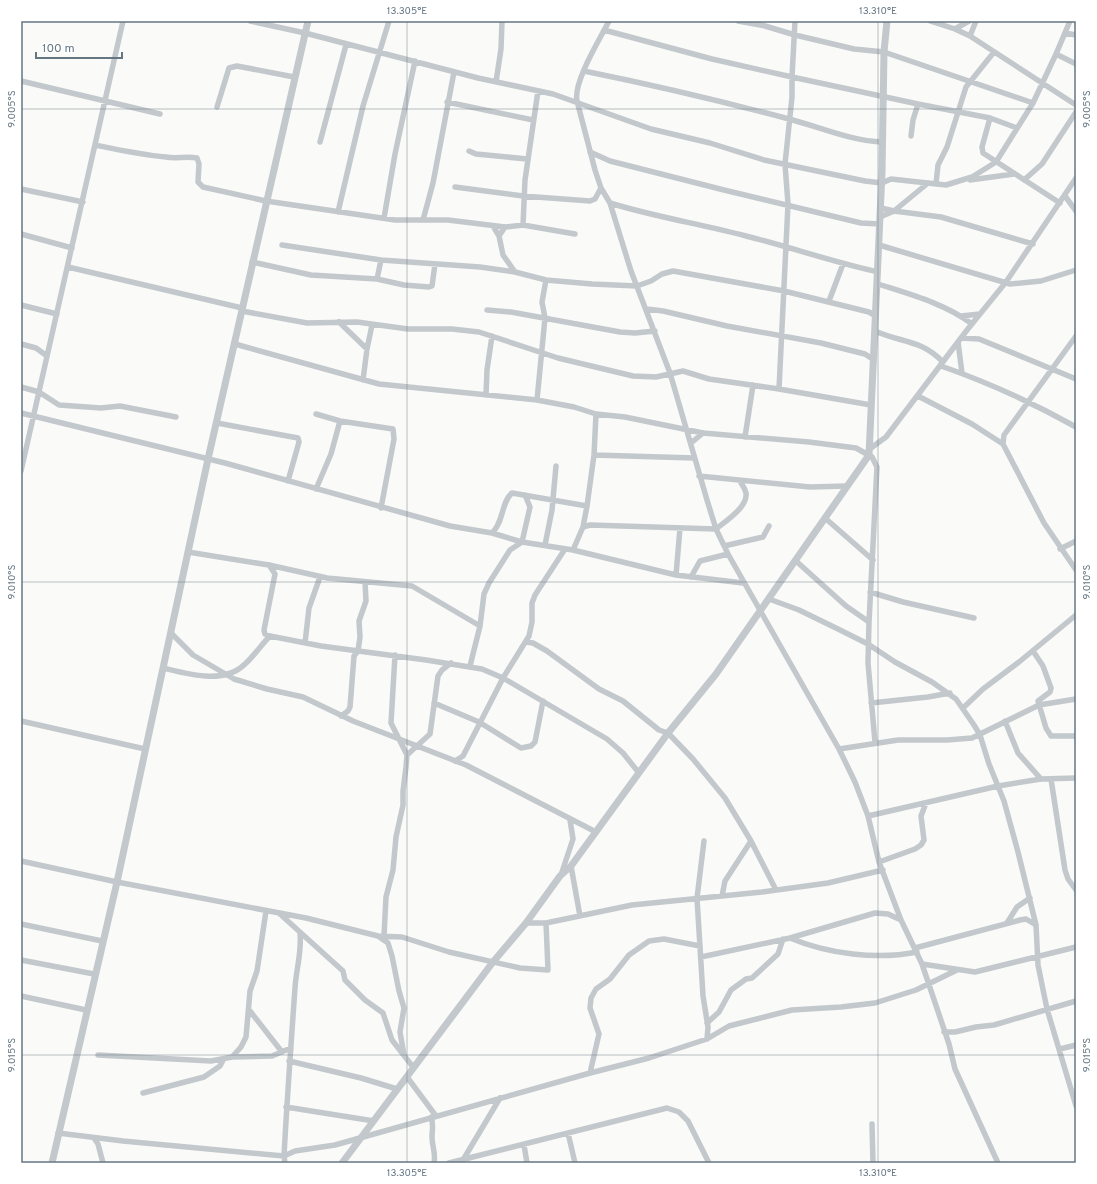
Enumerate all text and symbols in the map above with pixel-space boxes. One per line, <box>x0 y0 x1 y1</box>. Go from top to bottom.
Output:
text: 13.305°E <box>387 5 427 18</box>
text: 13.310°E <box>859 5 897 18</box>
scale bar <box>36 34 122 60</box>
text: 100 m <box>42 41 75 57</box>
text: 9.005°S <box>6 90 19 128</box>
text: 9.005°S <box>1081 90 1094 128</box>
text: 9.010°S <box>6 565 19 599</box>
text: 9.010°S <box>1081 565 1094 599</box>
text: 9.015°S <box>6 1038 19 1072</box>
text: 9.015°S <box>1081 1038 1094 1072</box>
text: 13.305°E <box>387 1167 427 1180</box>
text: 13.310°E <box>859 1167 897 1180</box>

